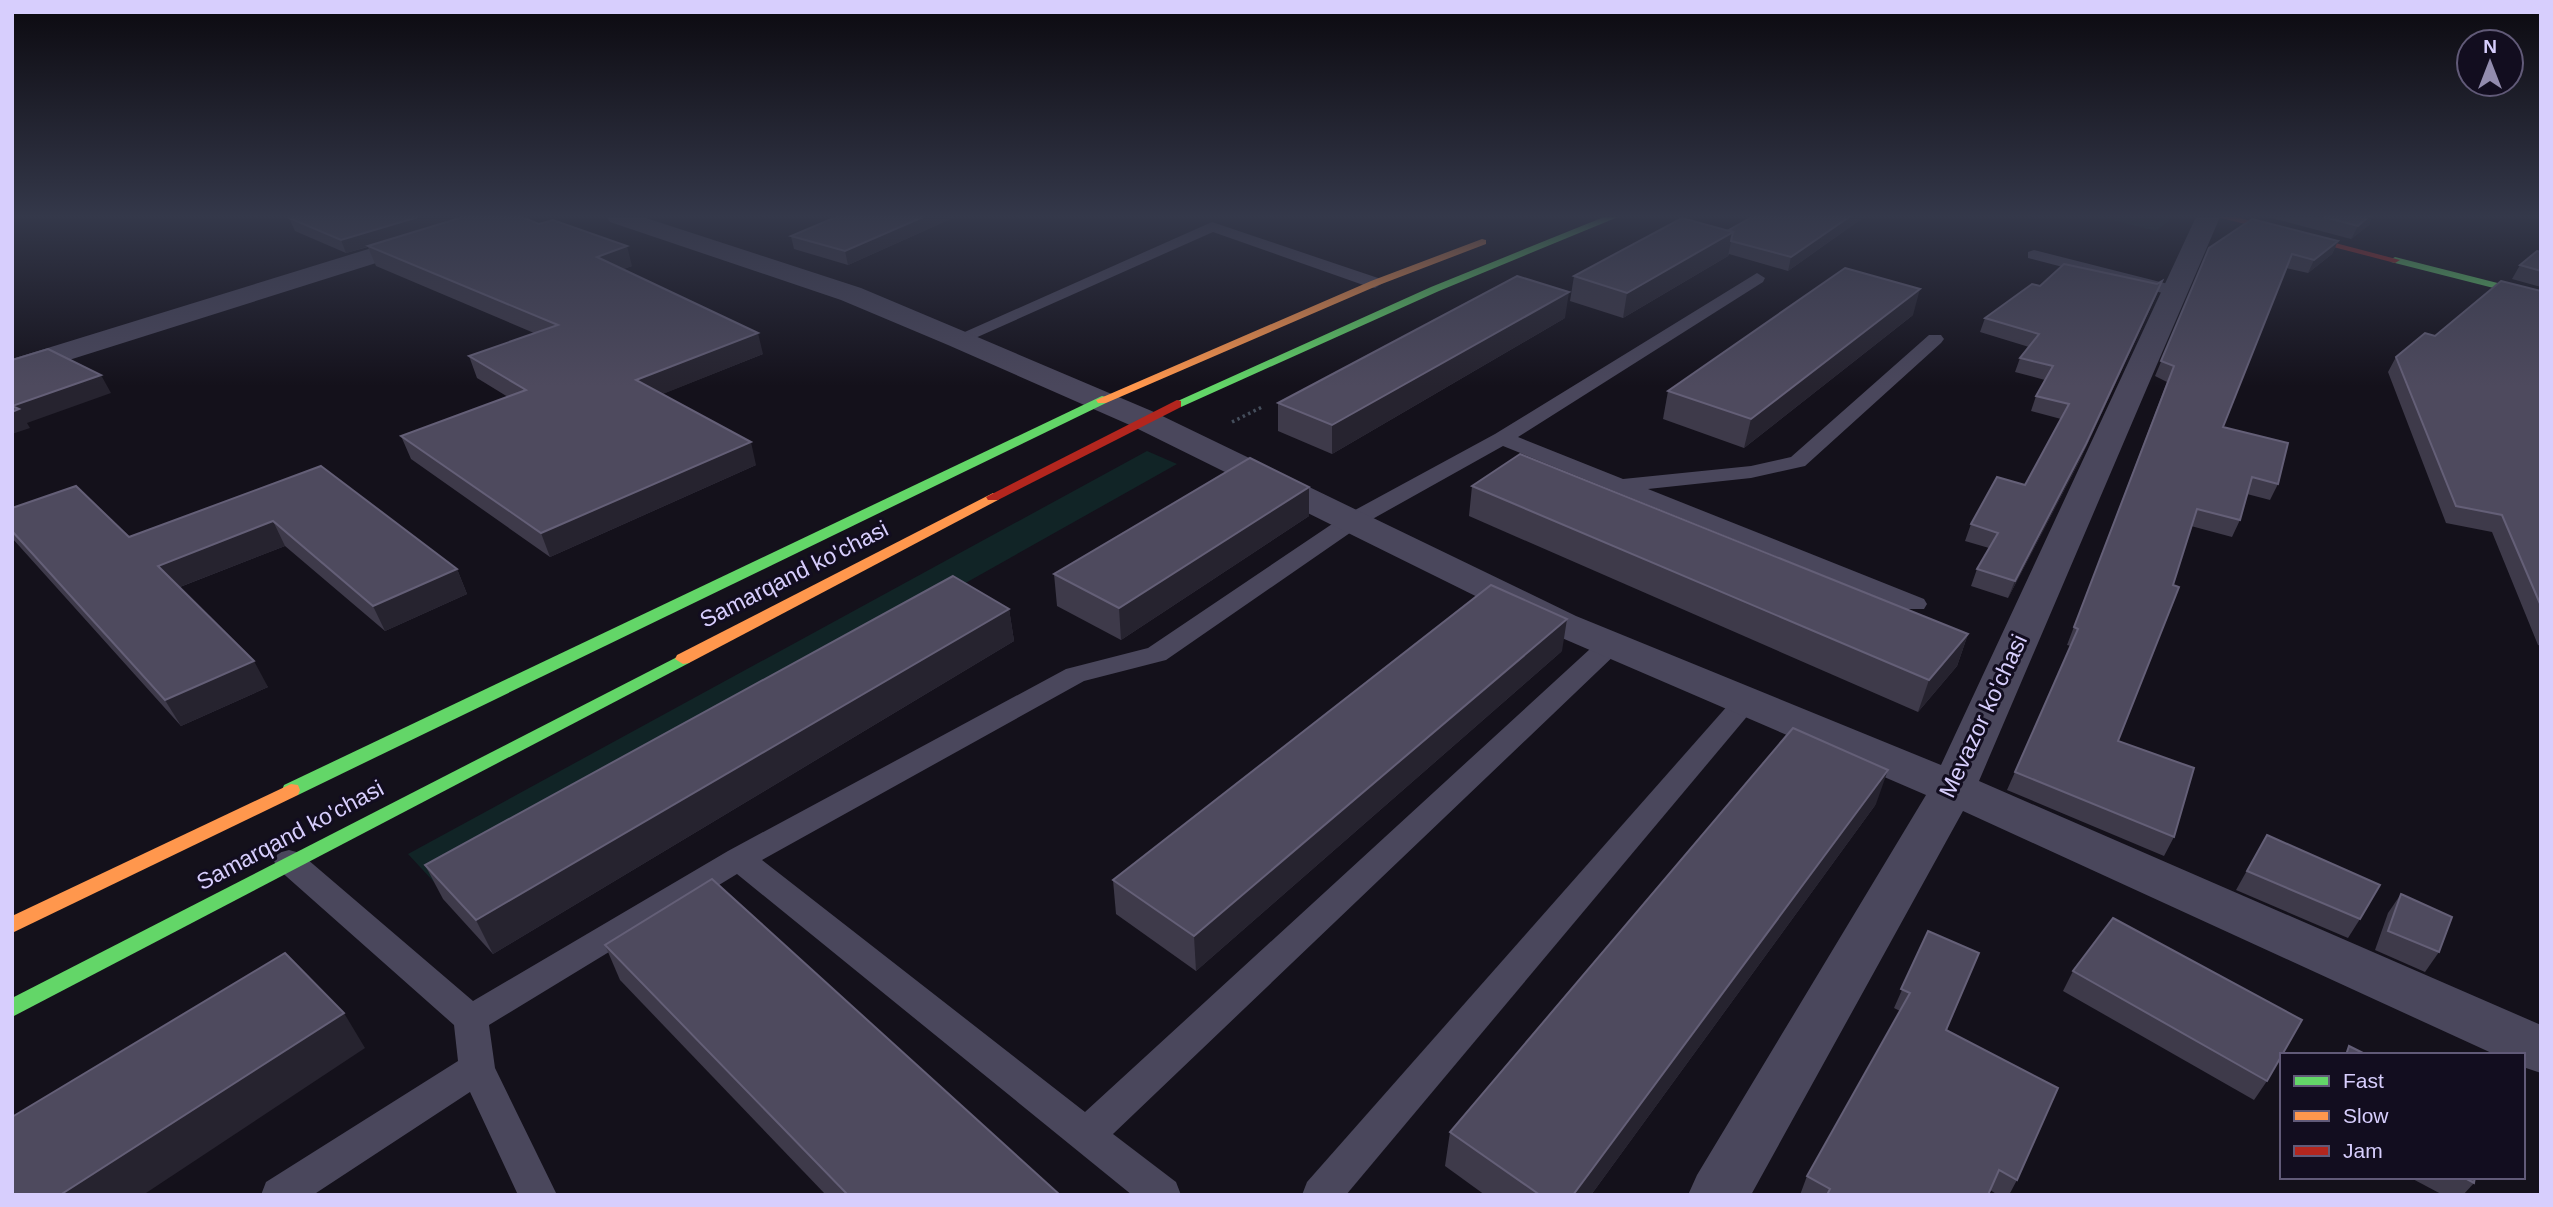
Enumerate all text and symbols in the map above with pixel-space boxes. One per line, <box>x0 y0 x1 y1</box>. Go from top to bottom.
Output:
north arrow <box>2455 28 2525 98</box>
text: N <box>2483 36 2497 57</box>
street label: Samarqand ko'chasi <box>696 515 892 633</box>
street label: Mevazor ko'chasi <box>1934 630 2032 802</box>
street label: Samarqand ko'chasi <box>192 775 388 895</box>
legend <box>2280 1053 2525 1179</box>
text: Fast <box>2343 1069 2384 1092</box>
text: Slow <box>2343 1104 2389 1127</box>
text: Jam <box>2343 1139 2383 1162</box>

